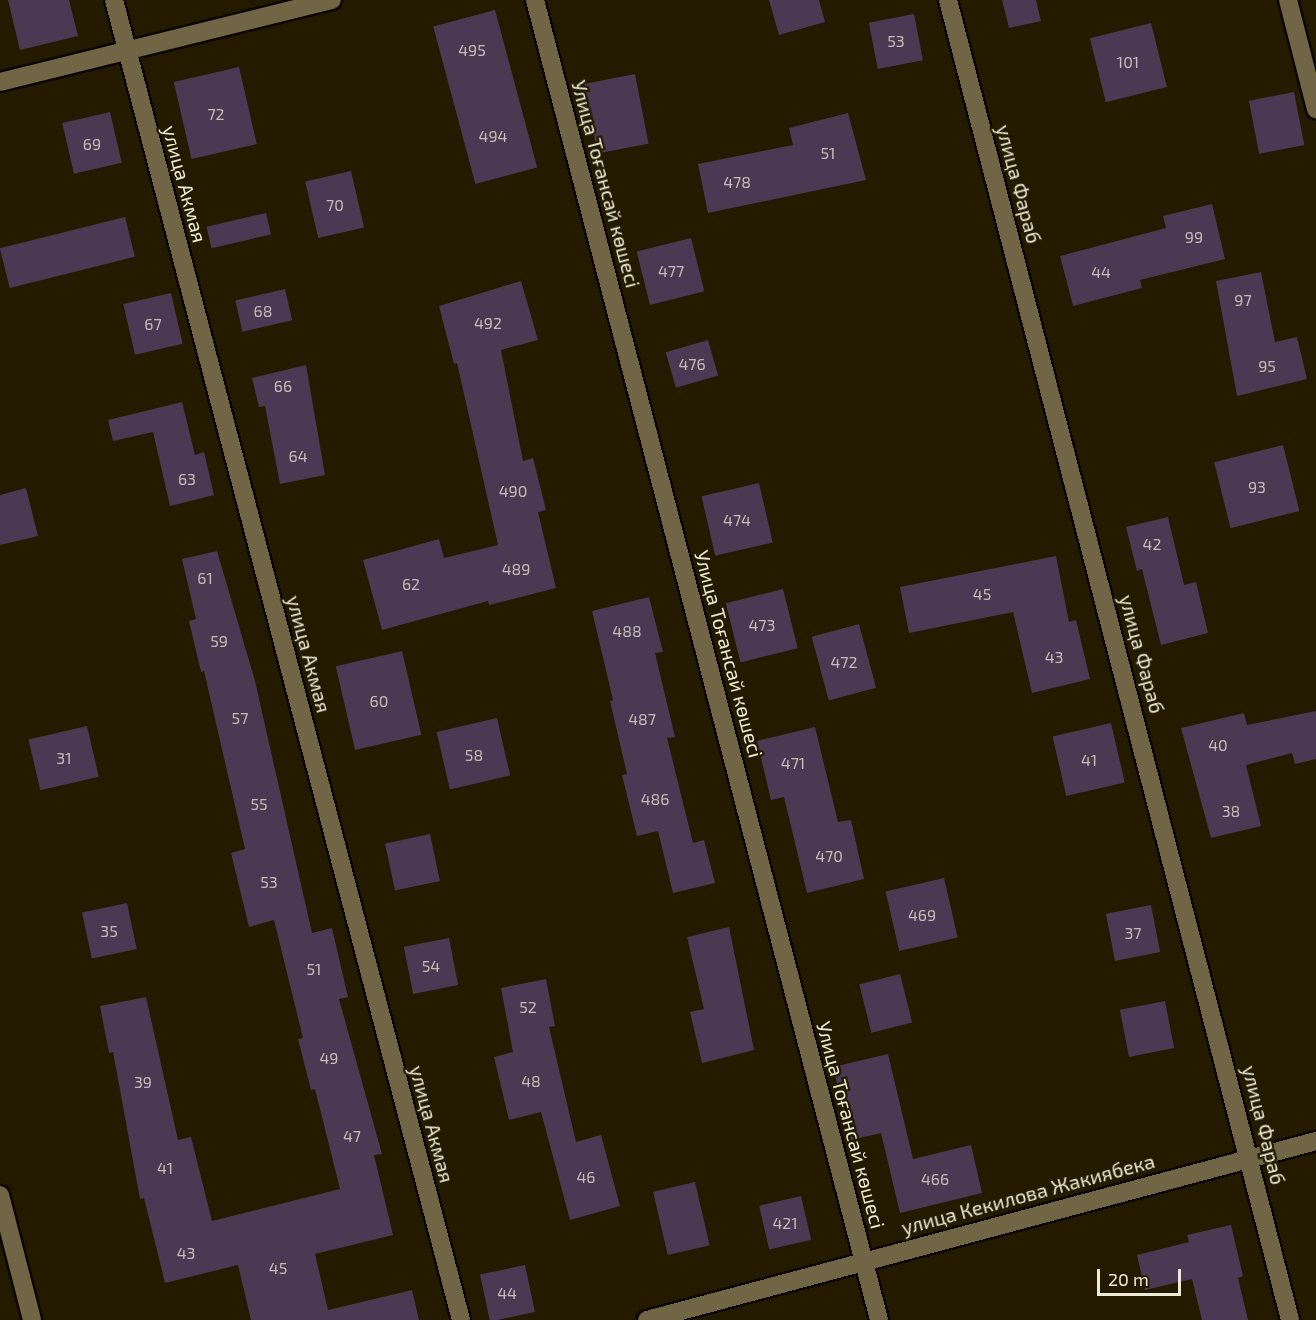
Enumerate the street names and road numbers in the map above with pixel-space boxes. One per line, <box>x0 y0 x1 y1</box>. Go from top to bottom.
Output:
street label: Улица Тоғансай көшесі <box>567 78 645 290</box>
street label: улица Фараб <box>992 122 1046 246</box>
street label: улица Акмая <box>158 123 212 245</box>
street label: Улица Тоғансай көшесі <box>690 548 768 760</box>
street label: улица Фараб <box>1115 592 1169 716</box>
street label: улица Акмая <box>282 593 336 715</box>
street label: Улица Тоғансай көшесі <box>812 1019 890 1231</box>
street label: улица Акмая <box>405 1063 459 1185</box>
street label: улица Фараб <box>1238 1063 1290 1187</box>
street label: улица Кекилова Жакиябека <box>899 1149 1157 1239</box>

